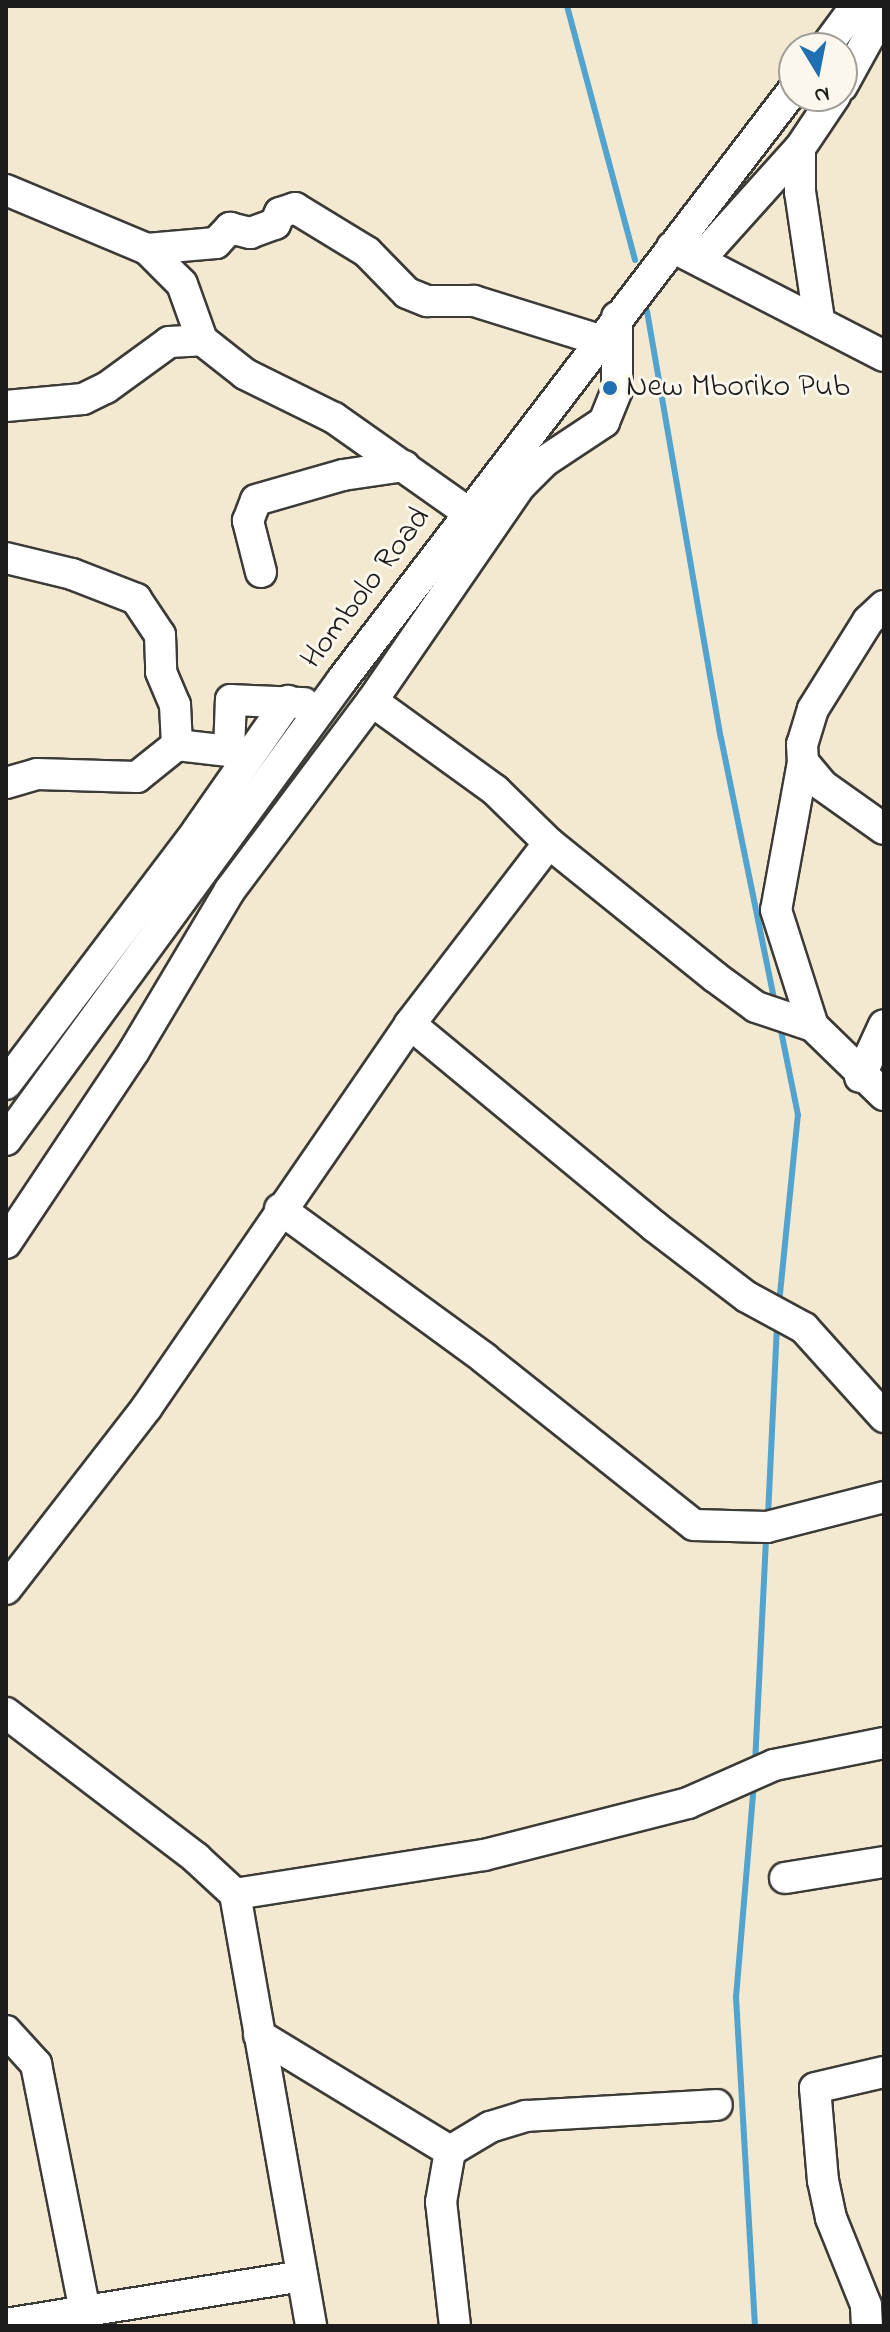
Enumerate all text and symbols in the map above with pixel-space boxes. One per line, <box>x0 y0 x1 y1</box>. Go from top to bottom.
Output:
north arrow <box>778 32 858 112</box>
text: N <box>812 77 832 111</box>
place label: New Mboriko Pub <box>626 369 850 407</box>
marker: New Mboriko Pub <box>601 379 619 397</box>
street label: Hombolo Road <box>294 501 440 677</box>

